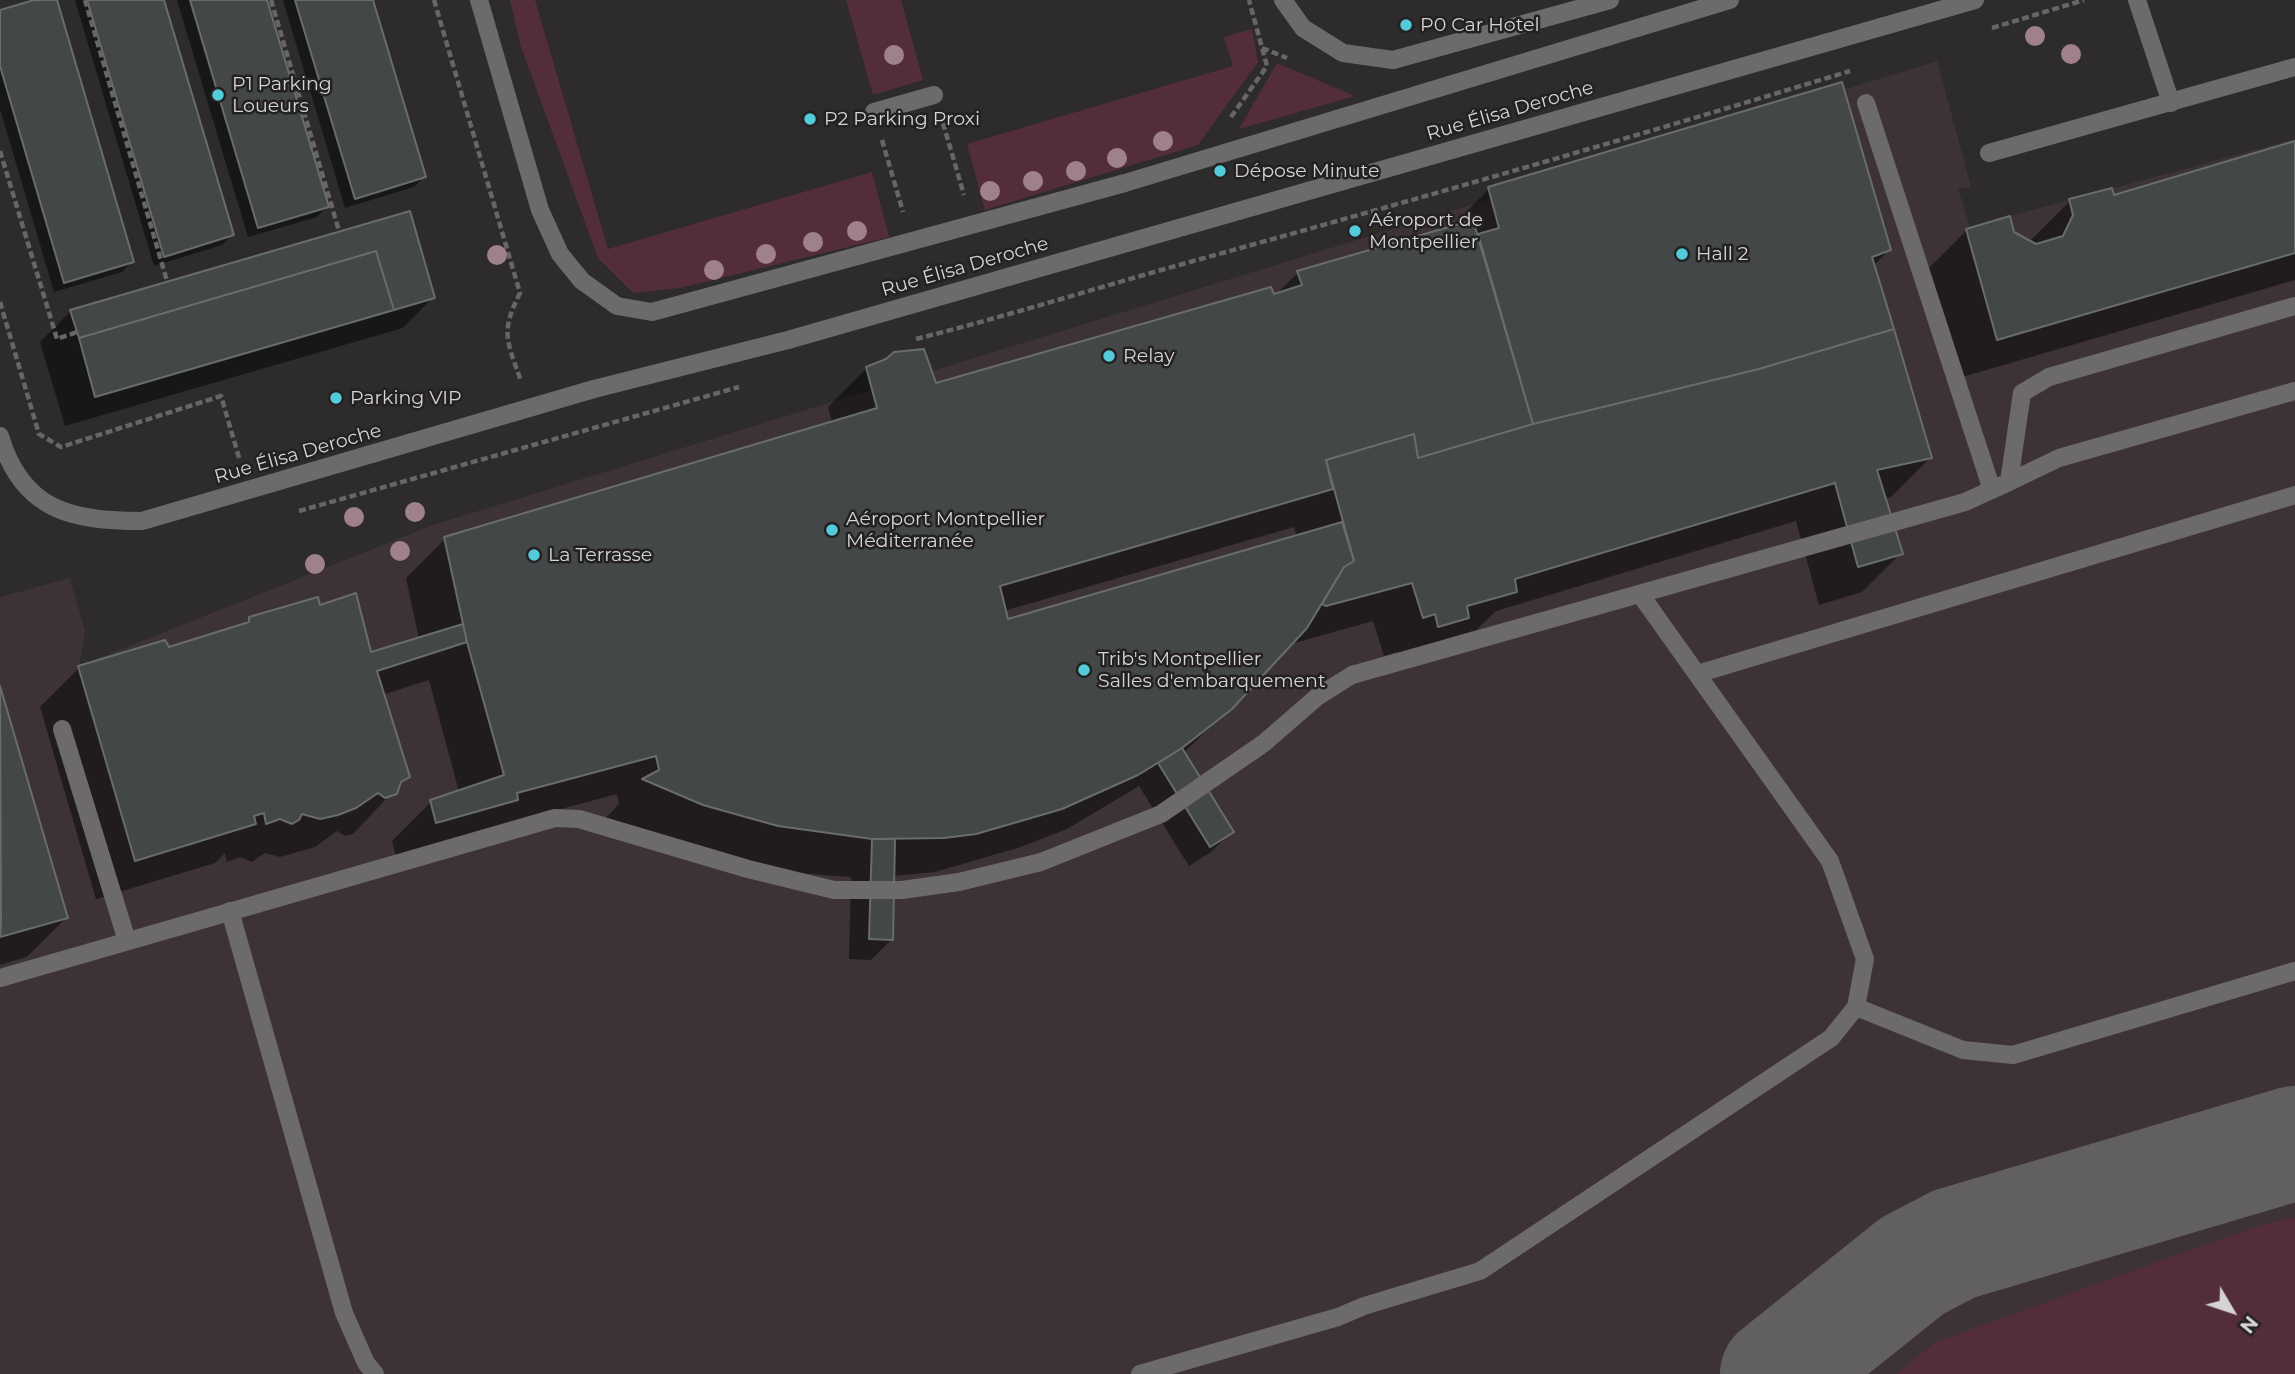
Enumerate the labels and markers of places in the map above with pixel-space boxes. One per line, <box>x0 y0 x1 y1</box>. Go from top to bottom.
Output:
place label: P0 Car Hotel <box>1420 14 1540 36</box>
marker: P0 Car Hotel <box>1398 17 1414 33</box>
place label: P1 Parking Loueurs <box>232 73 332 117</box>
marker: P1 Parking Loueurs <box>210 87 226 103</box>
place label: P2 Parking Proxi <box>824 108 980 130</box>
marker: P2 Parking Proxi <box>802 111 818 127</box>
place label: Dépose Minute <box>1234 160 1379 182</box>
marker: Dépose Minute <box>1212 163 1228 179</box>
place label: Aéroport de Montpellier <box>1369 209 1483 253</box>
marker: Aéroport de Montpellier <box>1347 223 1363 239</box>
place label: Hall 2 <box>1696 243 1749 265</box>
marker: Hall 2 <box>1674 246 1690 262</box>
place label: Relay <box>1123 345 1174 367</box>
marker: Relay <box>1101 348 1117 364</box>
place label: Parking VIP <box>350 387 462 409</box>
marker: Parking VIP <box>328 390 344 406</box>
place label: Aéroport Montpellier Méditerranée <box>846 508 1045 552</box>
marker: Aéroport Montpellier Méditerranée <box>824 522 840 538</box>
place label: La Terrasse <box>548 544 652 566</box>
marker: La Terrasse <box>526 547 542 563</box>
place label: Trib's Montpellier Salles d'embarquement <box>1098 648 1326 692</box>
marker: Trib's Montpellier Salles d'embarquement <box>1076 662 1092 678</box>

